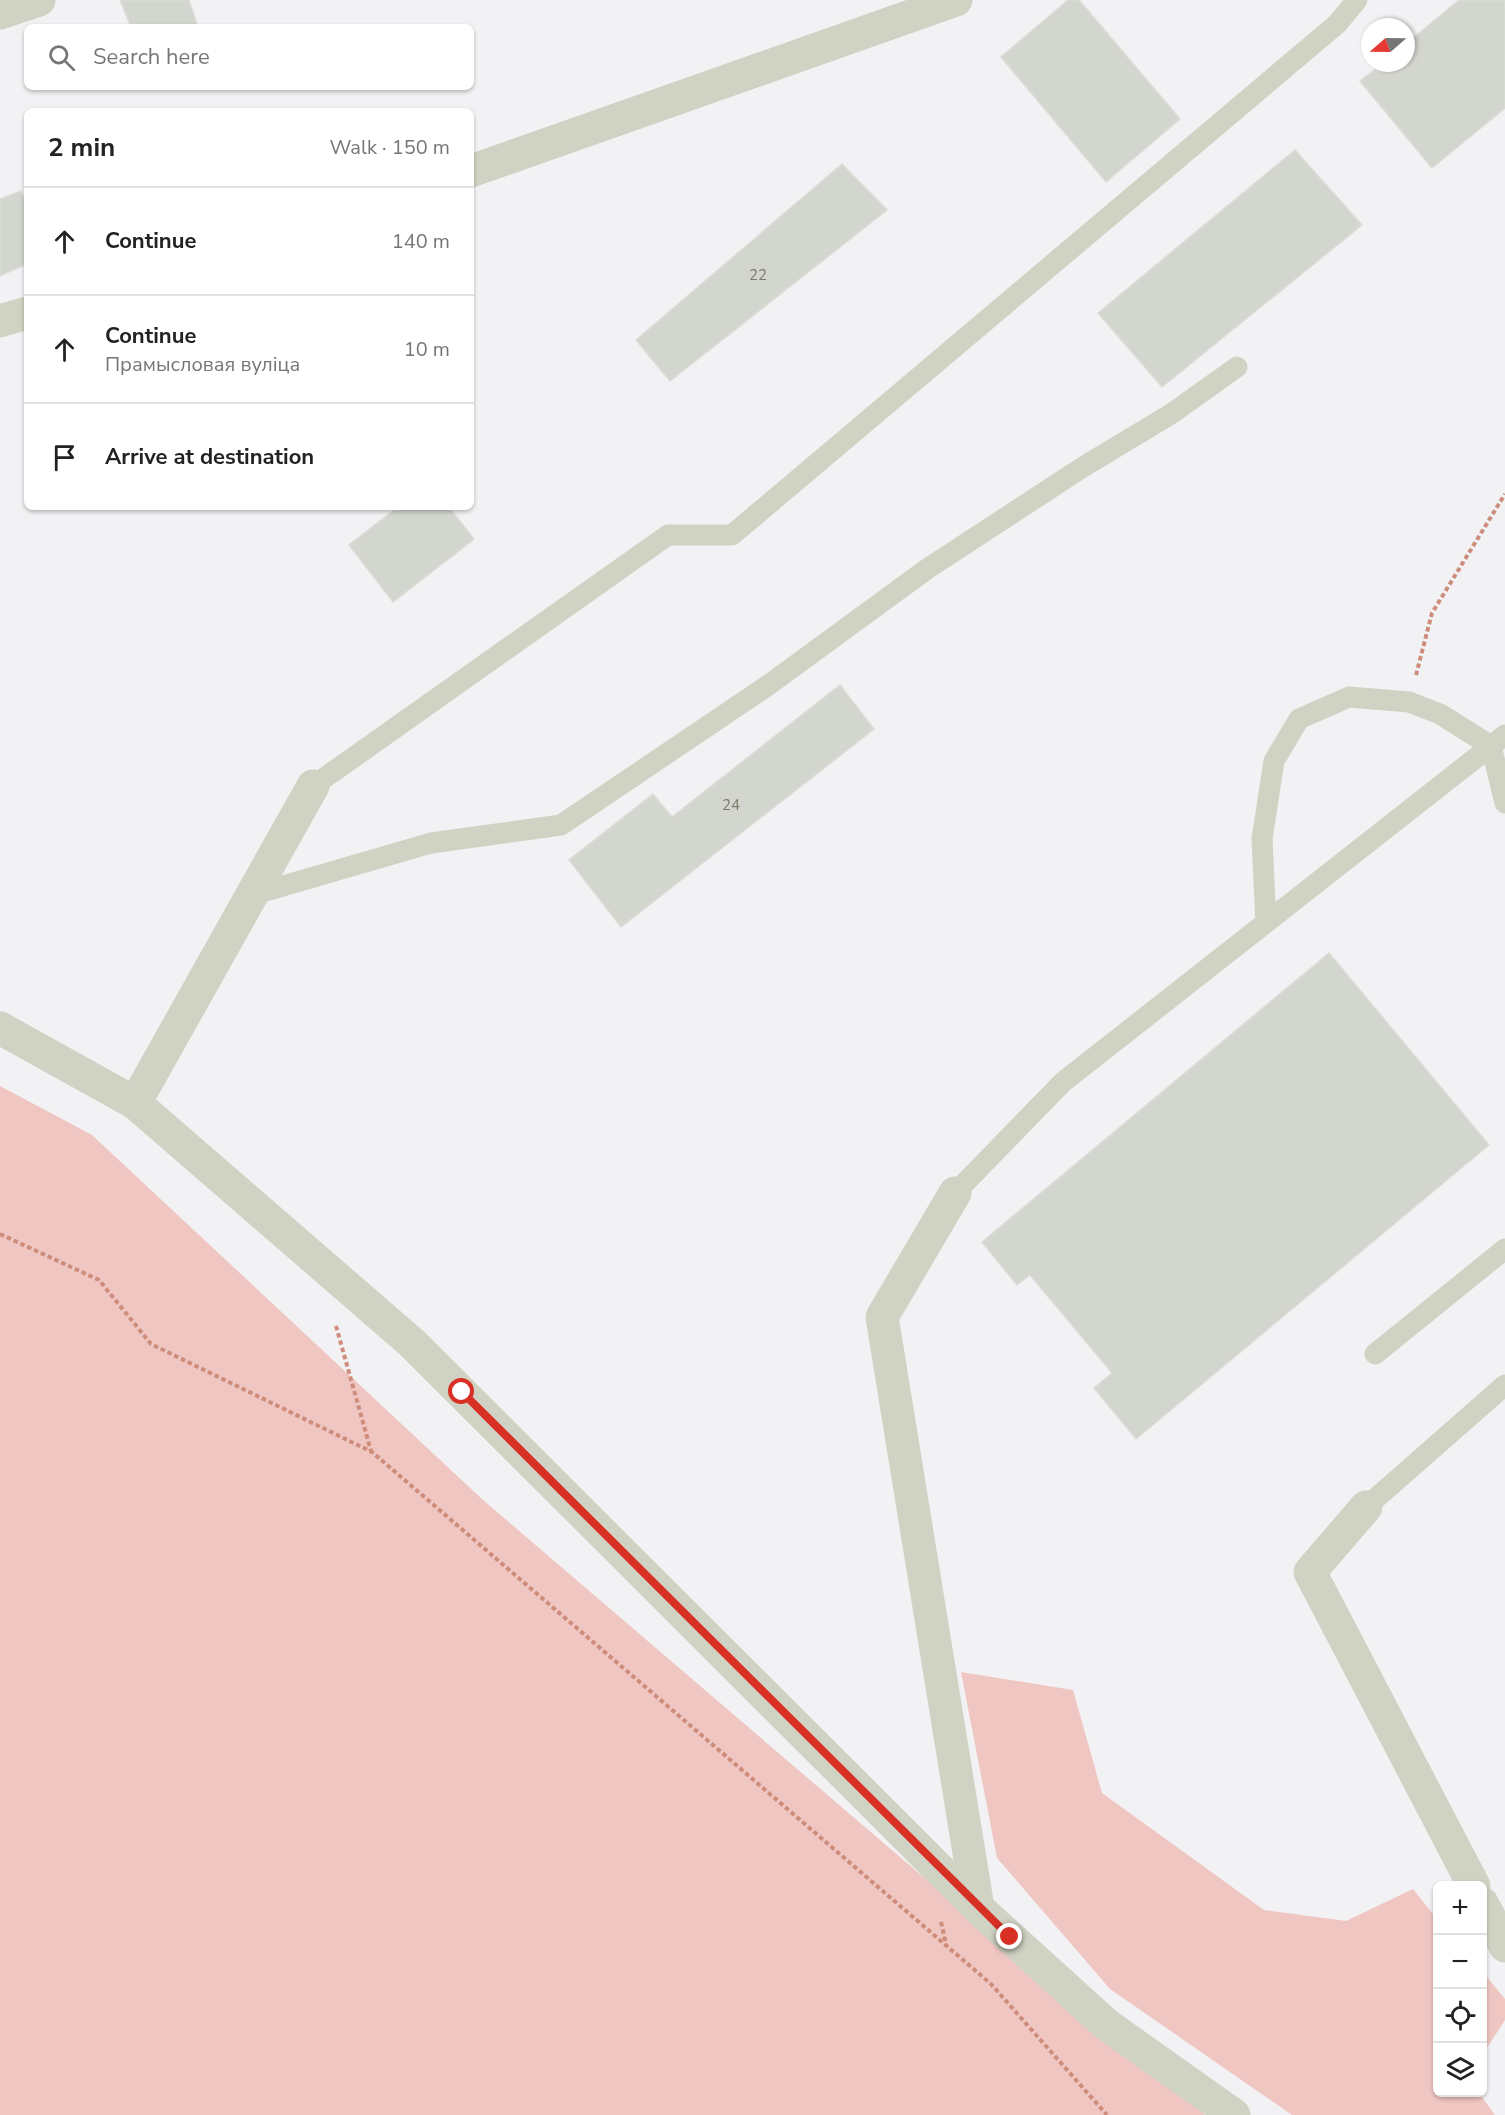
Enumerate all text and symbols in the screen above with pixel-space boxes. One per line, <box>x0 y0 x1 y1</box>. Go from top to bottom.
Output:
north arrow <box>1361 18 1415 72</box>
search box <box>24 24 474 90</box>
icon: search <box>45 41 78 74</box>
text: Search here <box>93 42 210 72</box>
text: 2 min <box>48 130 115 165</box>
text: Walk · 150 m <box>330 134 450 161</box>
icon: ahead <box>48 225 81 258</box>
text: Continue <box>105 226 196 256</box>
text: 140 m <box>392 228 450 255</box>
house number: 22 <box>749 265 767 285</box>
text: Continue <box>105 321 196 351</box>
icon: ahead <box>48 333 81 366</box>
text: 10 m <box>404 336 450 363</box>
text: Прамысловая вуліца <box>105 351 300 378</box>
icon: arrive <box>48 441 81 474</box>
text: Arrive at destination <box>105 442 314 472</box>
house number: 24 <box>722 795 740 815</box>
route start <box>448 1378 474 1404</box>
map controls <box>1433 1881 1487 2097</box>
button: + <box>1433 1881 1487 1935</box>
route end <box>996 1923 1022 1949</box>
button: − <box>1433 1935 1487 1989</box>
button: locate <box>1433 1989 1487 2043</box>
button: layers <box>1433 2043 1487 2097</box>

